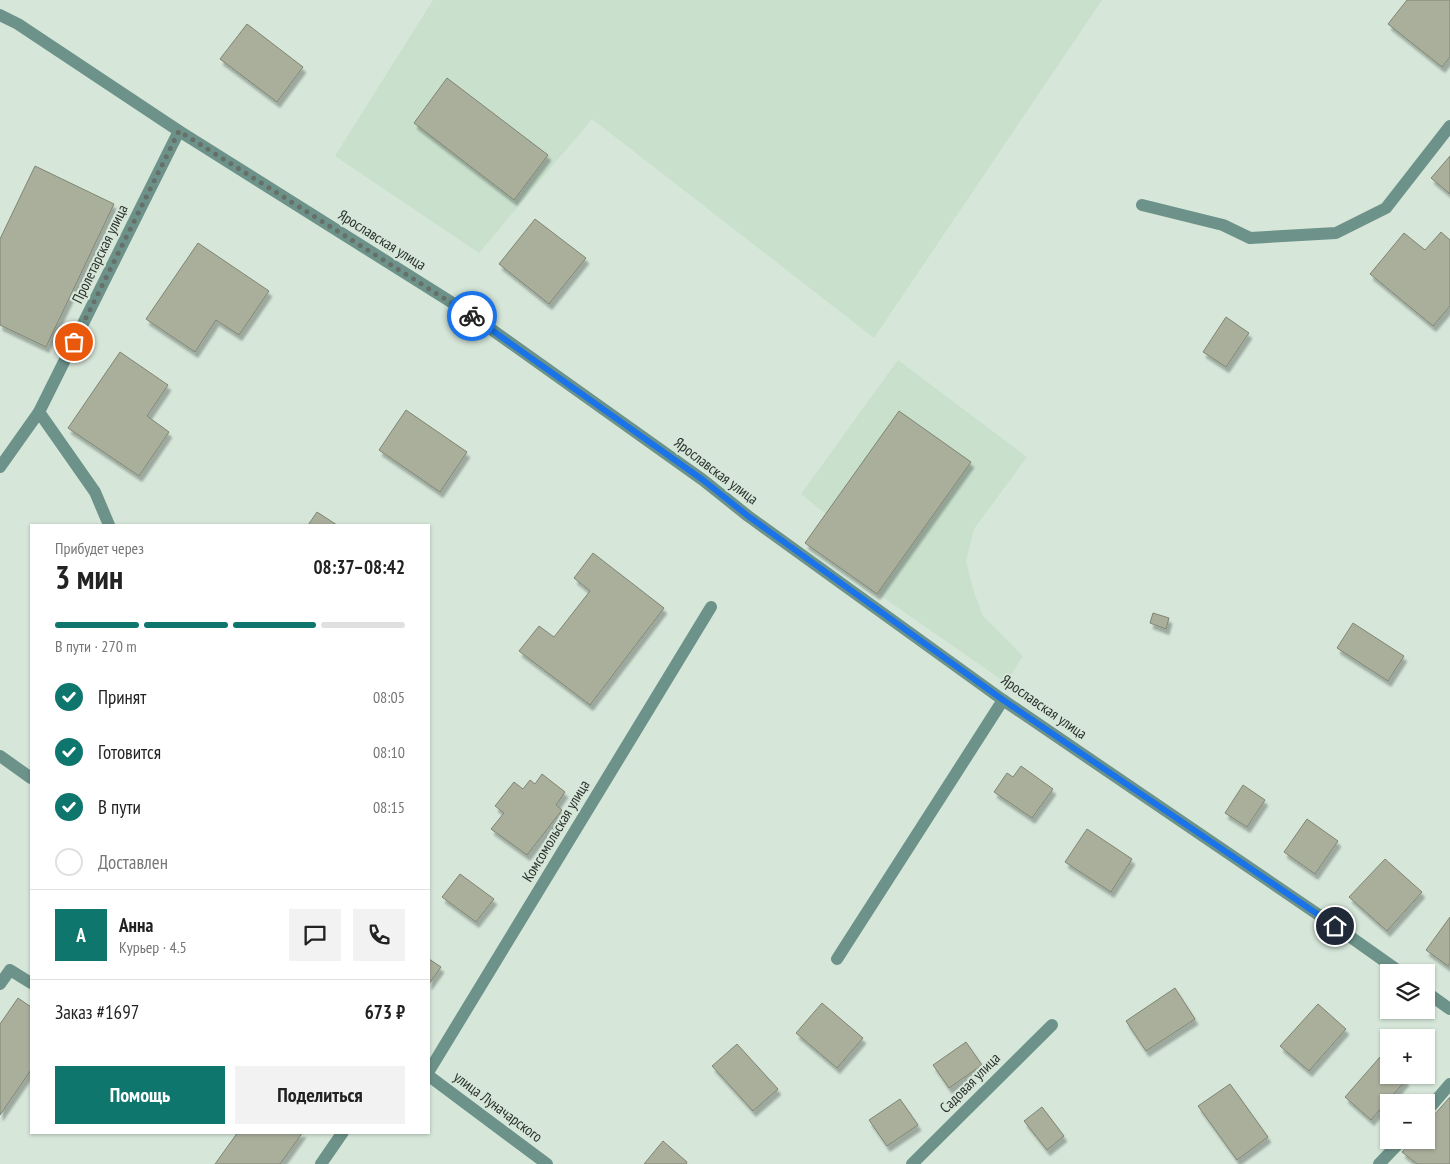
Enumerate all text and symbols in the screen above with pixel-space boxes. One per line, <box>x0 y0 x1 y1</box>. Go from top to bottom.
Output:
street label: Пролетарская улица <box>67 201 132 306</box>
street label: Ярославская улица <box>335 205 430 274</box>
courier <box>447 291 497 341</box>
icon: bike <box>458 302 486 330</box>
pin <box>53 321 95 363</box>
icon: bag <box>60 328 88 356</box>
street label: Ярославская улица <box>671 433 762 508</box>
text: Прибудет через <box>55 538 144 558</box>
text: 08:37–08:42 <box>313 555 405 579</box>
text: 3 мин <box>55 556 123 598</box>
text: В пути · 270 m <box>55 636 137 656</box>
street label: Ярославская улица <box>998 670 1091 743</box>
icon: check <box>55 683 83 711</box>
text: Принят <box>98 685 146 709</box>
text: 08:05 <box>373 687 405 707</box>
icon: check <box>55 738 83 766</box>
text: Готовится <box>98 740 161 764</box>
text: 08:10 <box>373 742 405 762</box>
street label: Комсомольская улица <box>518 776 593 885</box>
icon: check <box>55 793 83 821</box>
text: В пути <box>98 795 141 819</box>
text: 08:15 <box>373 797 405 817</box>
text: Доставлен <box>98 850 168 874</box>
pin <box>1314 905 1356 947</box>
button: chat <box>289 909 341 961</box>
button: phone <box>353 909 405 961</box>
icon: home <box>1321 912 1349 940</box>
text: Анна <box>119 913 153 937</box>
text: А <box>76 923 86 947</box>
text: Курьер · 4.5 <box>119 937 187 957</box>
map controls <box>1380 964 1435 1149</box>
button: layers <box>1380 964 1435 1019</box>
text: Заказ #1697 <box>55 1000 139 1024</box>
text: 673 ₽ <box>365 1000 405 1024</box>
button: + <box>1380 1029 1435 1084</box>
street label: Садовая улица <box>935 1048 1004 1117</box>
button: Помощь <box>55 1066 225 1124</box>
button: Поделиться <box>235 1066 405 1124</box>
street label: улица Луначарского <box>450 1067 546 1146</box>
button: − <box>1380 1094 1435 1149</box>

